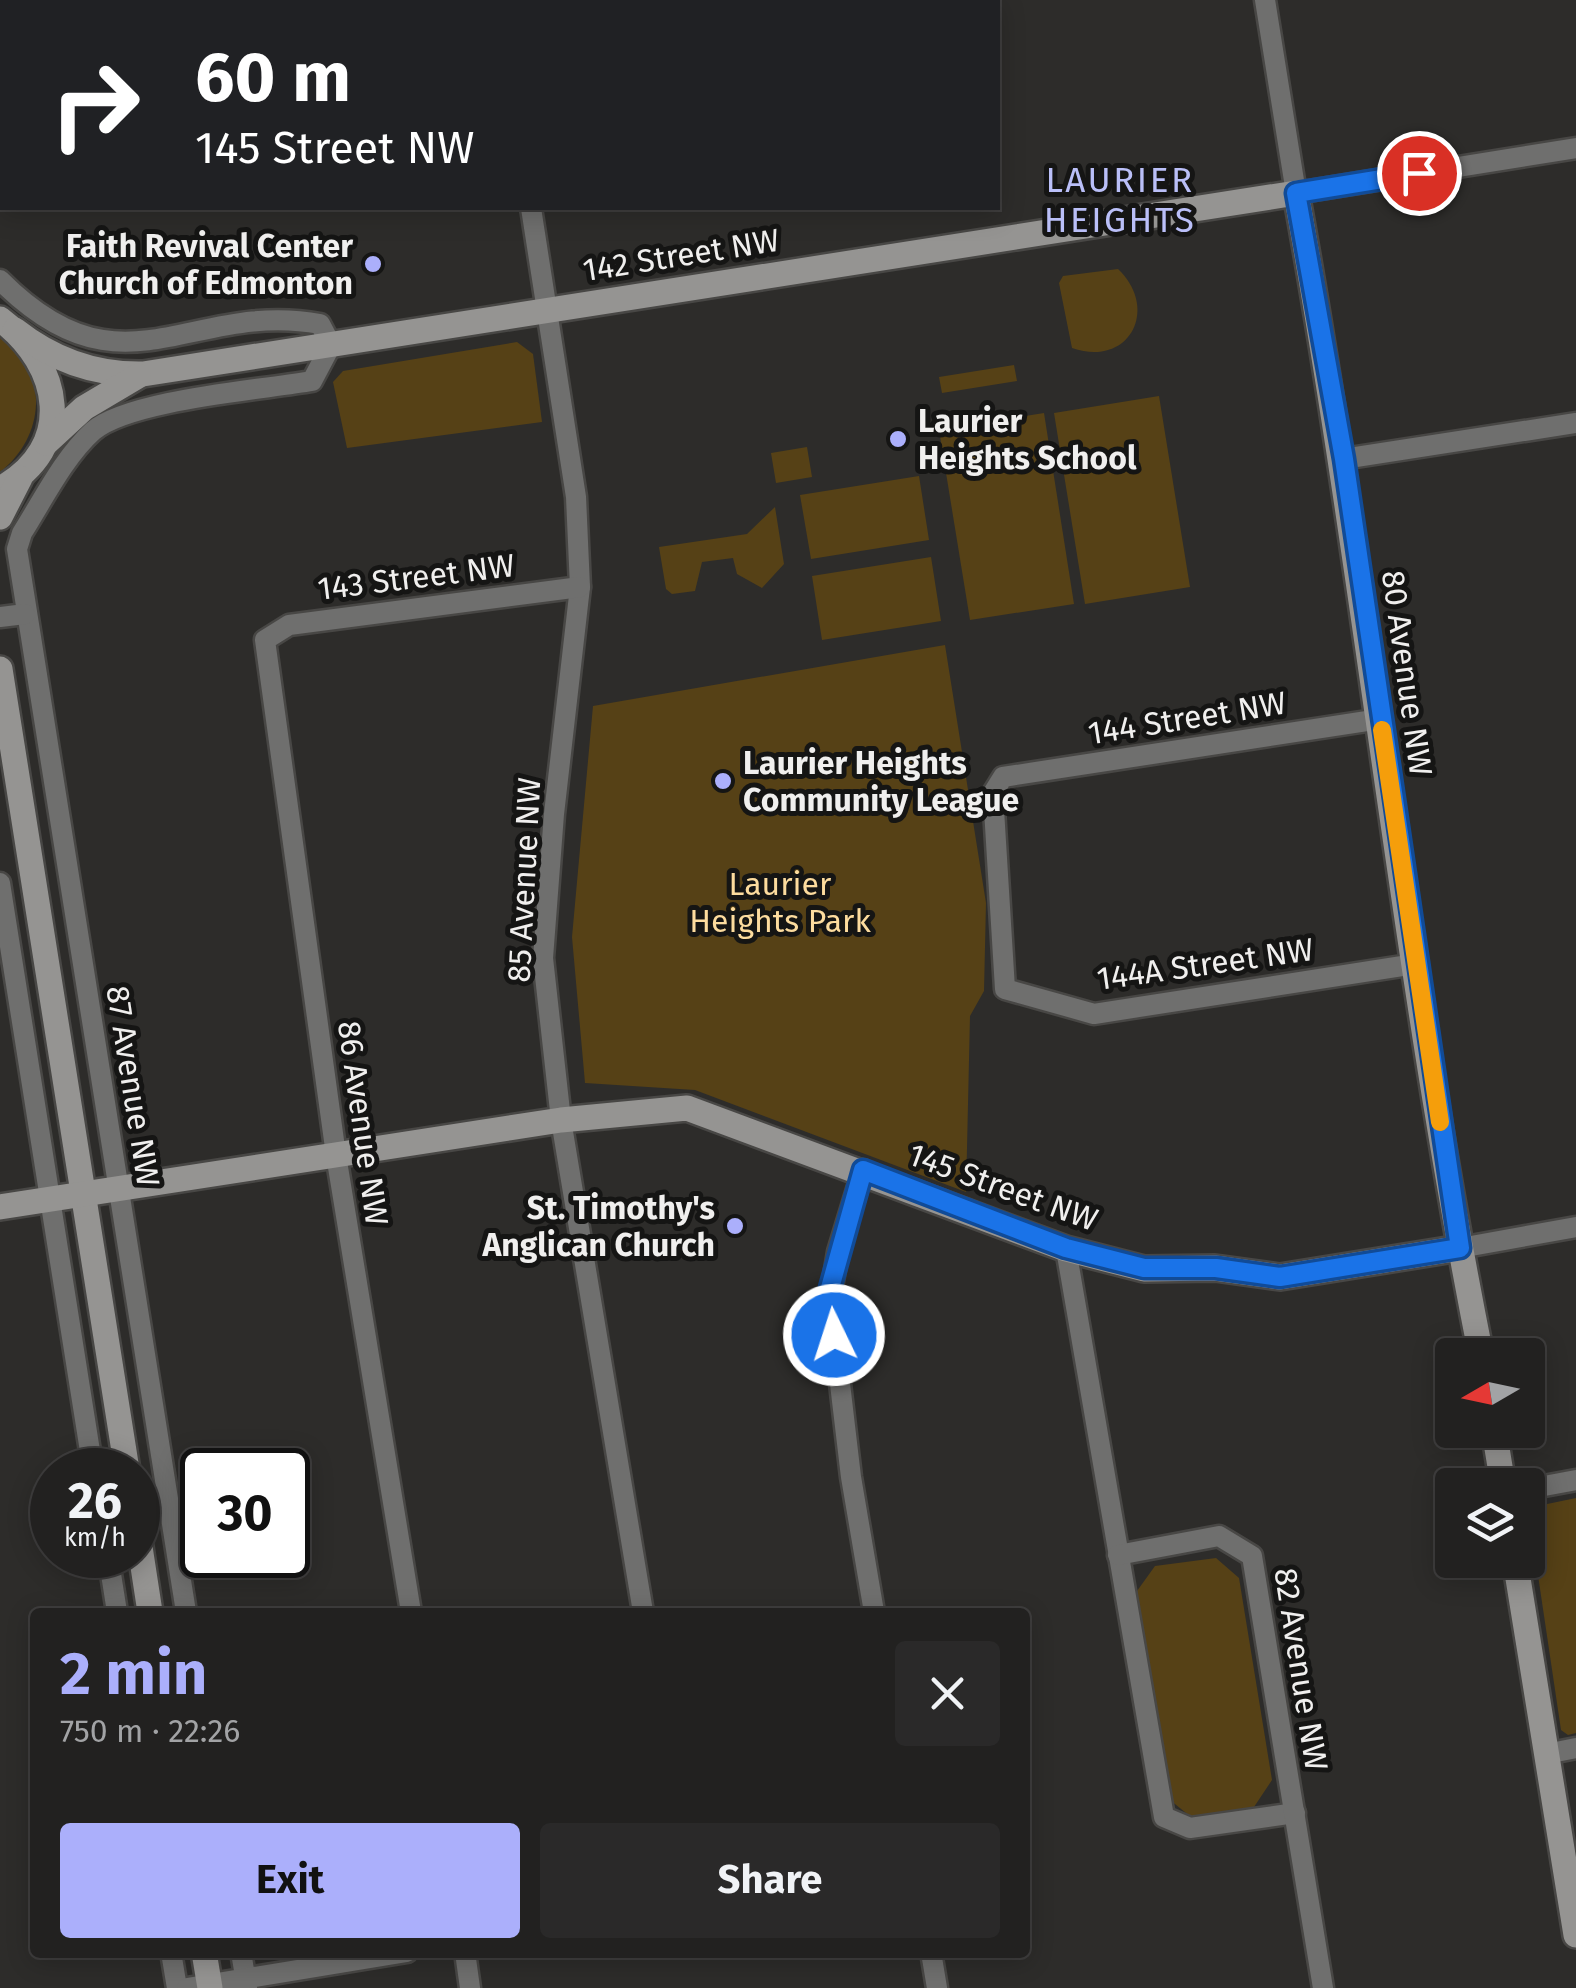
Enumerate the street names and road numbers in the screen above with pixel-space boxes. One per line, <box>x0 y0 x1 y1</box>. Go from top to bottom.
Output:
street label: 142 Street NW <box>580 221 782 289</box>
street label: 143 Street NW <box>315 546 517 608</box>
street label: 80 Avenue NW <box>1374 568 1440 778</box>
street label: 144 Street NW <box>1085 684 1289 752</box>
street label: 85 Avenue NW <box>500 777 548 983</box>
street label: 144A Street NW <box>1094 930 1316 998</box>
street label: 87 Avenue NW <box>98 983 168 1189</box>
street label: 86 Avenue NW <box>330 1018 396 1228</box>
street label: 145 Street NW <box>903 1135 1103 1239</box>
street label: 82 Avenue NW <box>1266 1565 1336 1773</box>

